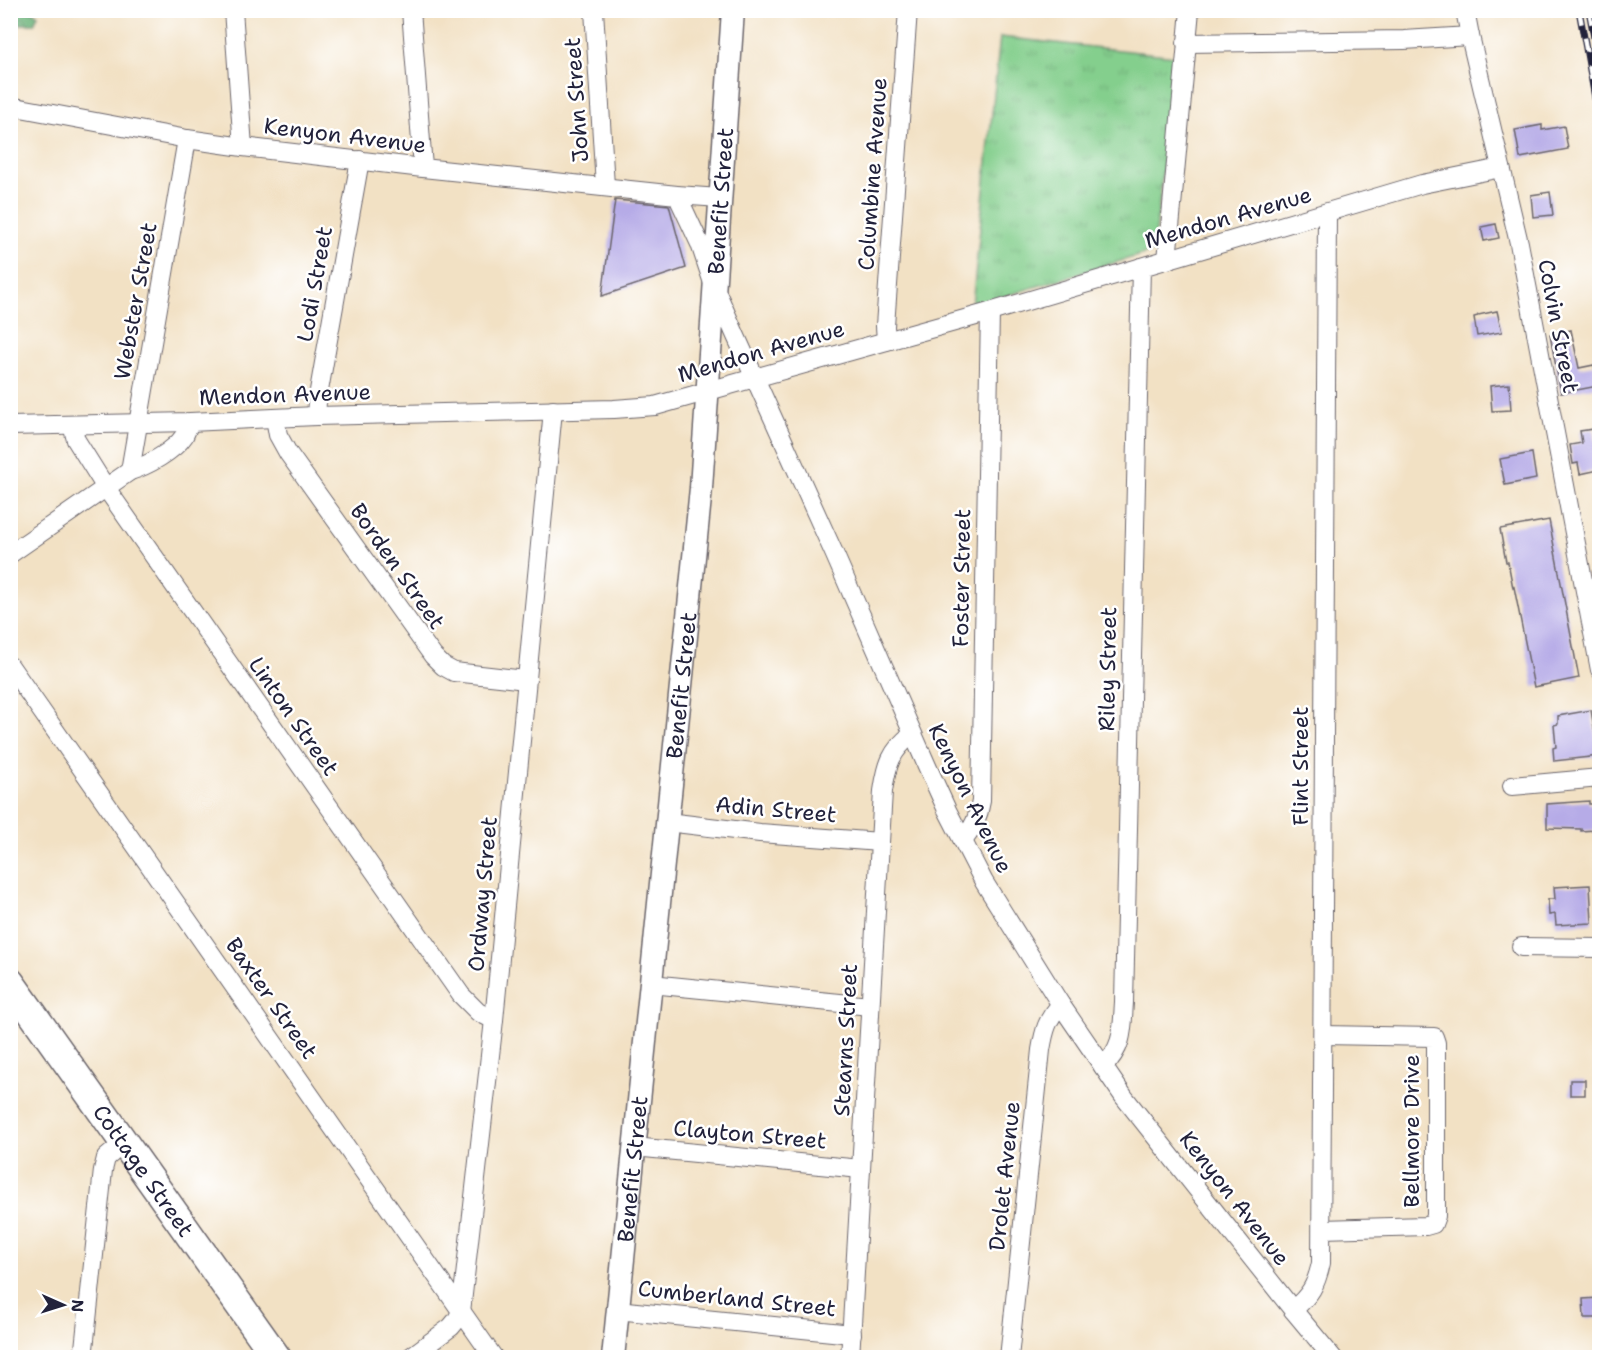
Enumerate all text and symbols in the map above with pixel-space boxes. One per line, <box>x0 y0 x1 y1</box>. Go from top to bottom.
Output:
street label: John Street <box>558 36 595 163</box>
street label: Columbine Avenue <box>851 76 894 272</box>
street label: Kenyon Avenue <box>262 111 428 160</box>
street label: Benefit Street <box>701 127 740 275</box>
street label: Mendon Avenue <box>1141 180 1315 255</box>
street label: Webster Street <box>107 220 164 382</box>
street label: Lodi Street <box>290 224 339 344</box>
street label: Colvin Street <box>1531 257 1586 395</box>
street label: Mendon Avenue <box>674 314 848 389</box>
street label: Mendon Avenue <box>198 377 372 412</box>
street label: Borden Street <box>344 498 452 635</box>
street label: Foster Street <box>946 509 977 648</box>
street label: Riley Street <box>1092 606 1123 732</box>
street label: Benefit Street <box>660 611 703 760</box>
street label: Linton Street <box>242 651 345 781</box>
street label: Flint Street <box>1286 706 1315 826</box>
street label: Kenyon Avenue <box>922 719 1019 878</box>
street label: Adin Street <box>714 790 838 829</box>
street label: Ordway Street <box>461 815 504 973</box>
street label: Baxter Street <box>219 932 324 1065</box>
street label: Stearns Street <box>827 963 864 1117</box>
street label: Bellmore Drive <box>1397 1054 1426 1208</box>
street label: Benefit Street <box>611 1094 654 1244</box>
street label: Cottage Street <box>86 1099 200 1243</box>
street label: Drolet Avenue <box>982 1100 1027 1252</box>
street label: Clayton Street <box>672 1113 828 1156</box>
street label: Kenyon Avenue <box>1173 1125 1296 1272</box>
street label: Cumberland Street <box>636 1274 837 1323</box>
north arrow <box>33 1275 93 1335</box>
text: N <box>67 1299 88 1313</box>

